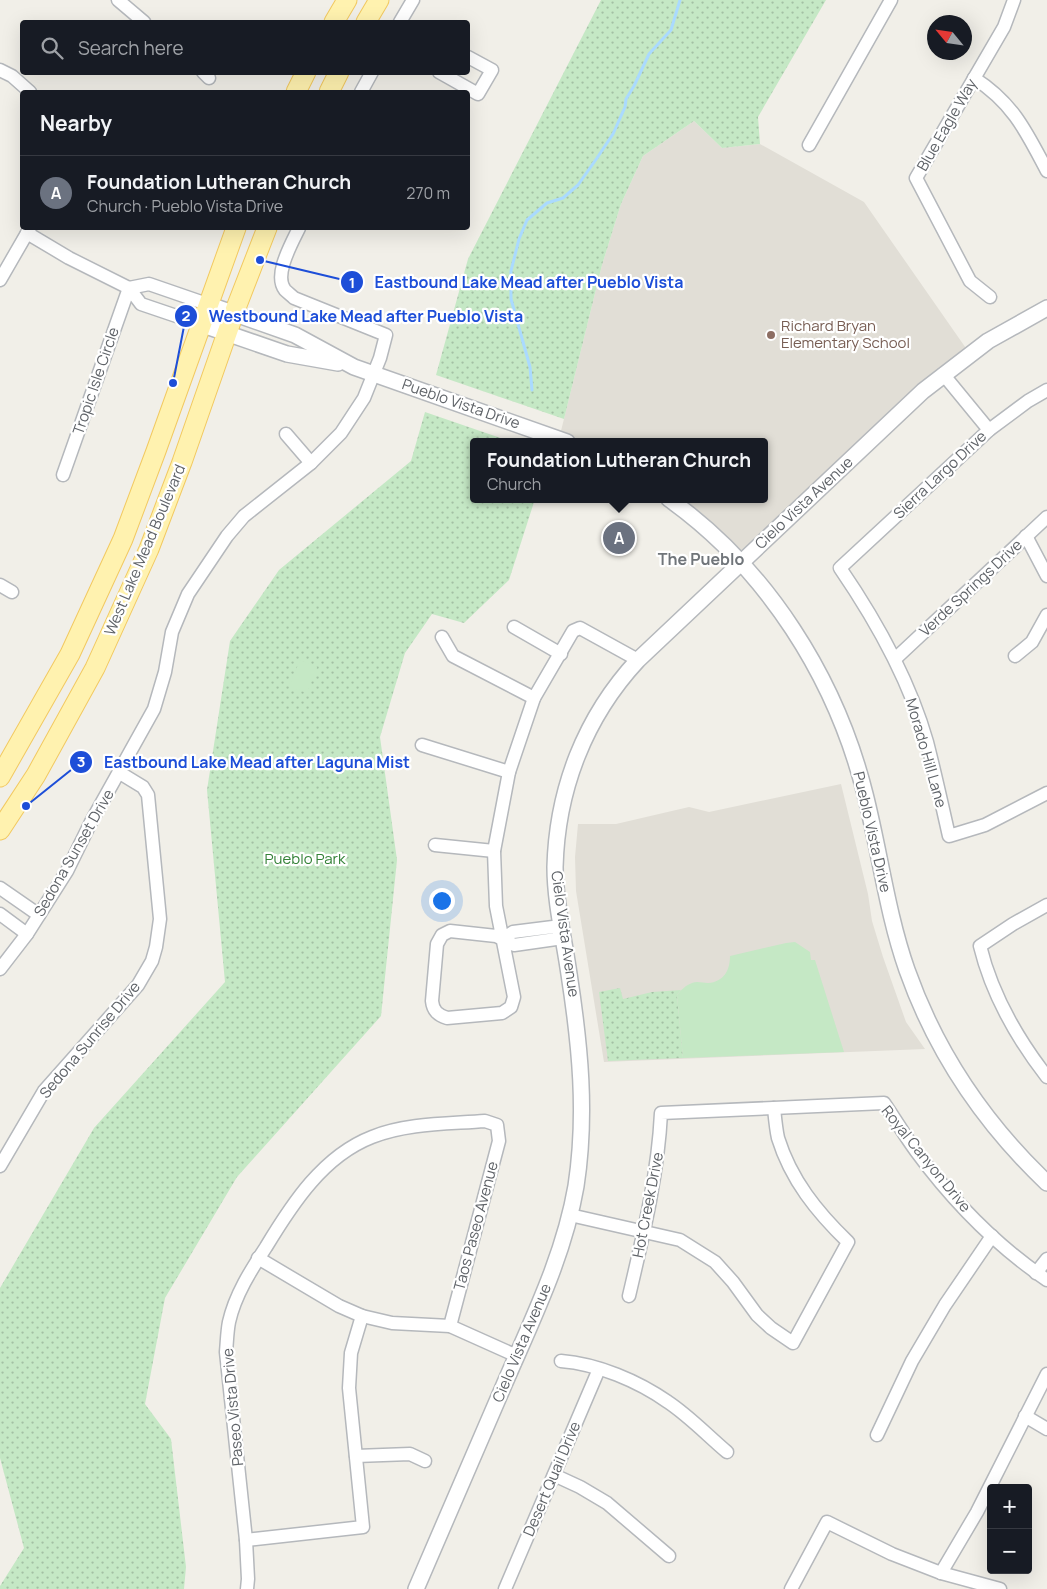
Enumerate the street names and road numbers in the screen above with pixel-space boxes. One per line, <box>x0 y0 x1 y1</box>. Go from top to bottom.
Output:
street label: Blue Eagle Way <box>912 75 982 175</box>
street label: Tropic Isle Circle <box>67 324 124 437</box>
street label: Pueblo Vista Drive <box>399 373 523 434</box>
street label: Sierra Largo Drive <box>889 426 991 523</box>
street label: Cielo Vista Avenue <box>750 451 858 554</box>
street label: West Lake Mead Boulevard <box>99 461 190 639</box>
street label: Verde Springs Drive <box>915 534 1027 641</box>
street label: Morado Hill Lane <box>901 696 952 810</box>
street label: Pueblo Vista Drive <box>848 769 897 895</box>
street label: Sedona Sunset Drive <box>29 785 119 920</box>
street label: Cielo Vista Avenue <box>546 869 585 999</box>
street label: Sedona Sunrise Drive <box>34 977 145 1103</box>
street label: Royal Canyon Drive <box>877 1101 976 1217</box>
street label: Hot Creek Drive <box>627 1150 668 1260</box>
street label: Taos Paseo Avenue <box>448 1159 503 1293</box>
street label: Cielo Vista Avenue <box>487 1280 556 1405</box>
street label: Paseo Vista Drive <box>217 1347 248 1467</box>
street label: Desert Quail Drive <box>518 1418 585 1540</box>

